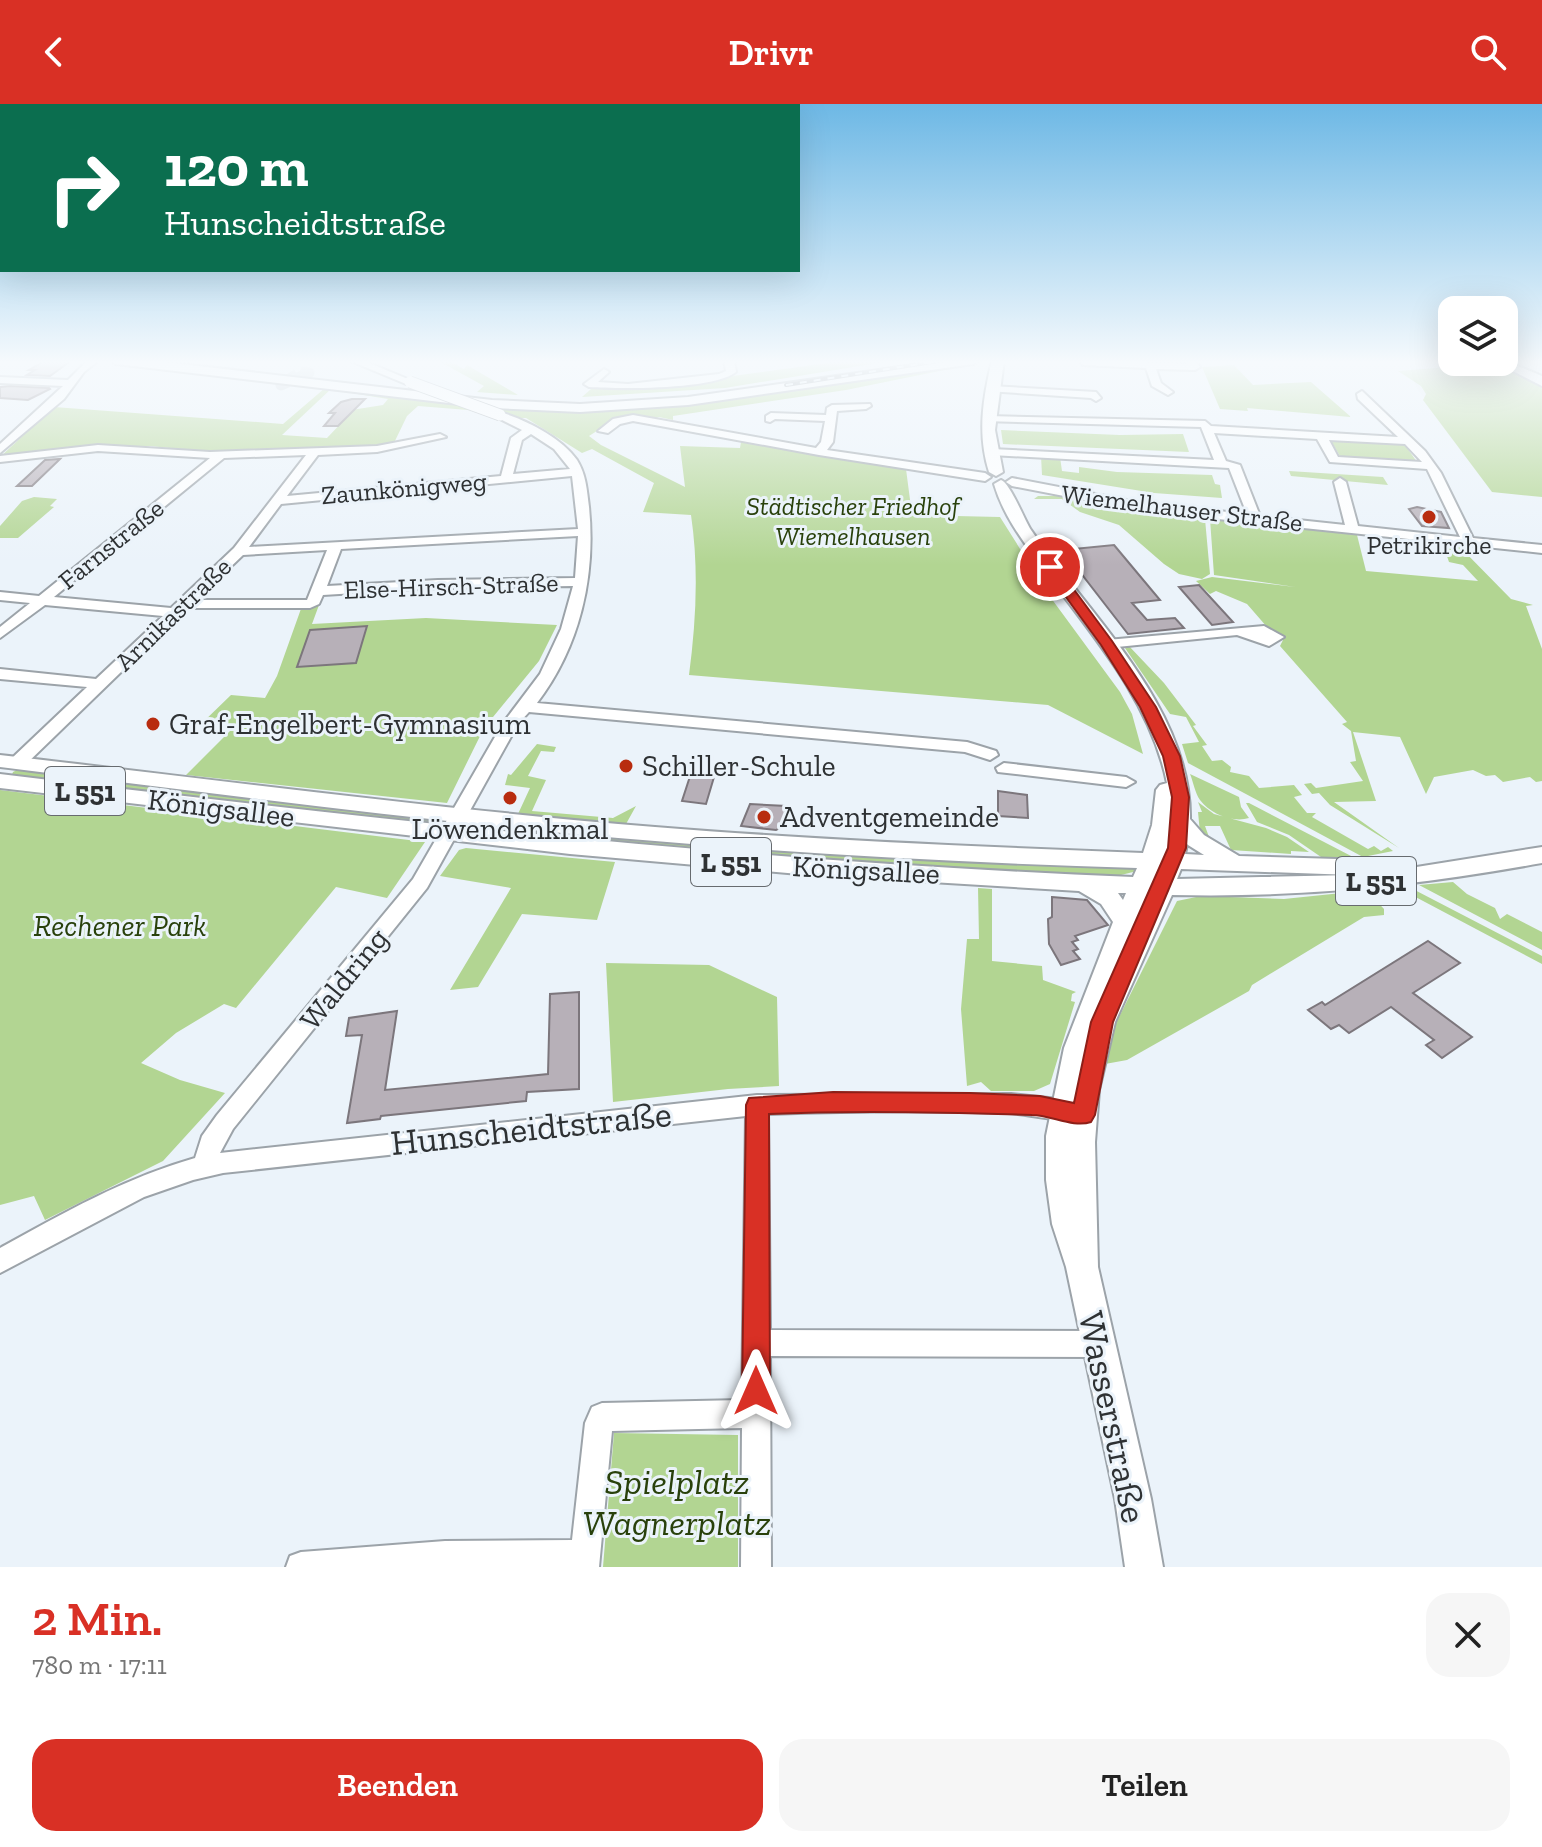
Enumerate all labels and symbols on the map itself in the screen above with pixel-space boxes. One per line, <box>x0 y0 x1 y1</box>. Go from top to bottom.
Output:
street label: Zaunkönigweg <box>320 465 488 511</box>
street label: Wiemelhauser Straße <box>1060 477 1304 539</box>
park label: Städtischer Friedhof Wiemelhausen <box>746 490 963 552</box>
street label: Farnstraße <box>52 492 170 596</box>
marker: Petrikirche <box>1420 508 1438 526</box>
place label: Petrikirche <box>1367 529 1491 561</box>
pin <box>1016 533 1084 601</box>
street label: Arnikastraße <box>108 550 238 678</box>
street label: Else-Hirsch-Straße <box>343 566 559 606</box>
place label: Graf-Engelbert-Gymnasium <box>169 706 531 742</box>
marker: Graf-Engelbert-Gymnasium <box>144 715 162 733</box>
place label: Schiller-Schule <box>642 748 836 784</box>
marker: Schiller-Schule <box>617 757 635 775</box>
road number: L 551 <box>45 767 125 815</box>
street label: Königsallee <box>145 781 297 835</box>
marker: Löwendenkmal <box>501 789 519 807</box>
place label: Adventgemeinde <box>780 799 999 835</box>
marker: Adventgemeinde <box>755 808 773 826</box>
place label: Löwendenkmal <box>411 811 609 847</box>
road number: L 551 <box>691 838 771 886</box>
street label: Königsallee <box>791 848 941 892</box>
road number: L 551 <box>1336 857 1416 905</box>
park label: Rechener Park <box>34 908 206 944</box>
street label: Waldring <box>292 921 396 1037</box>
street label: Hunscheidtstraße <box>389 1092 673 1164</box>
street label: Wasserstraße <box>1070 1307 1156 1527</box>
position arrow <box>714 1349 798 1433</box>
park label: Spielplatz Wagnerplatz <box>583 1460 771 1544</box>

